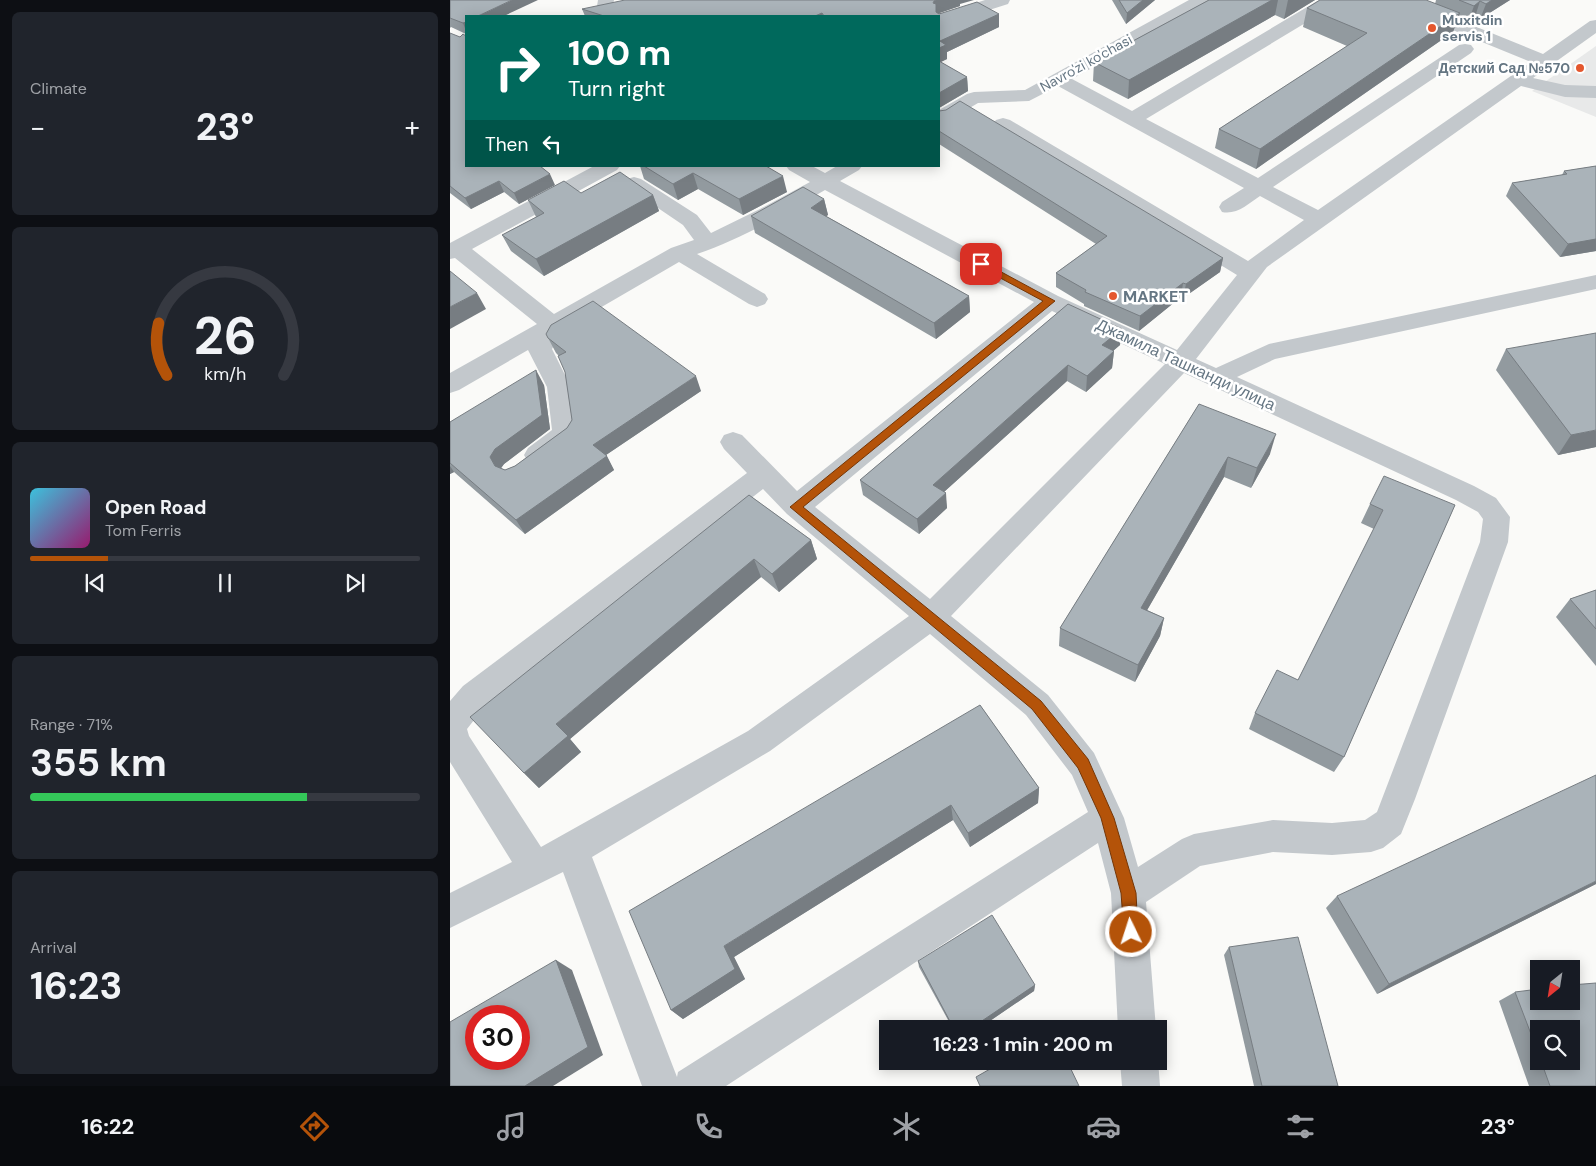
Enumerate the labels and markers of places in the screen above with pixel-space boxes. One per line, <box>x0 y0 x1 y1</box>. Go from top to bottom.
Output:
place label: Muxitdin servis 1 <box>1442 11 1502 45</box>
marker: Muxitdin servis 1 <box>1426 22 1438 34</box>
place label: Детский Сад №570 <box>1439 59 1570 77</box>
marker: Детский Сад №570 <box>1574 62 1586 74</box>
pin <box>960 243 1002 285</box>
place label: MARKET <box>1123 286 1188 307</box>
marker: MARKET <box>1107 290 1119 302</box>

